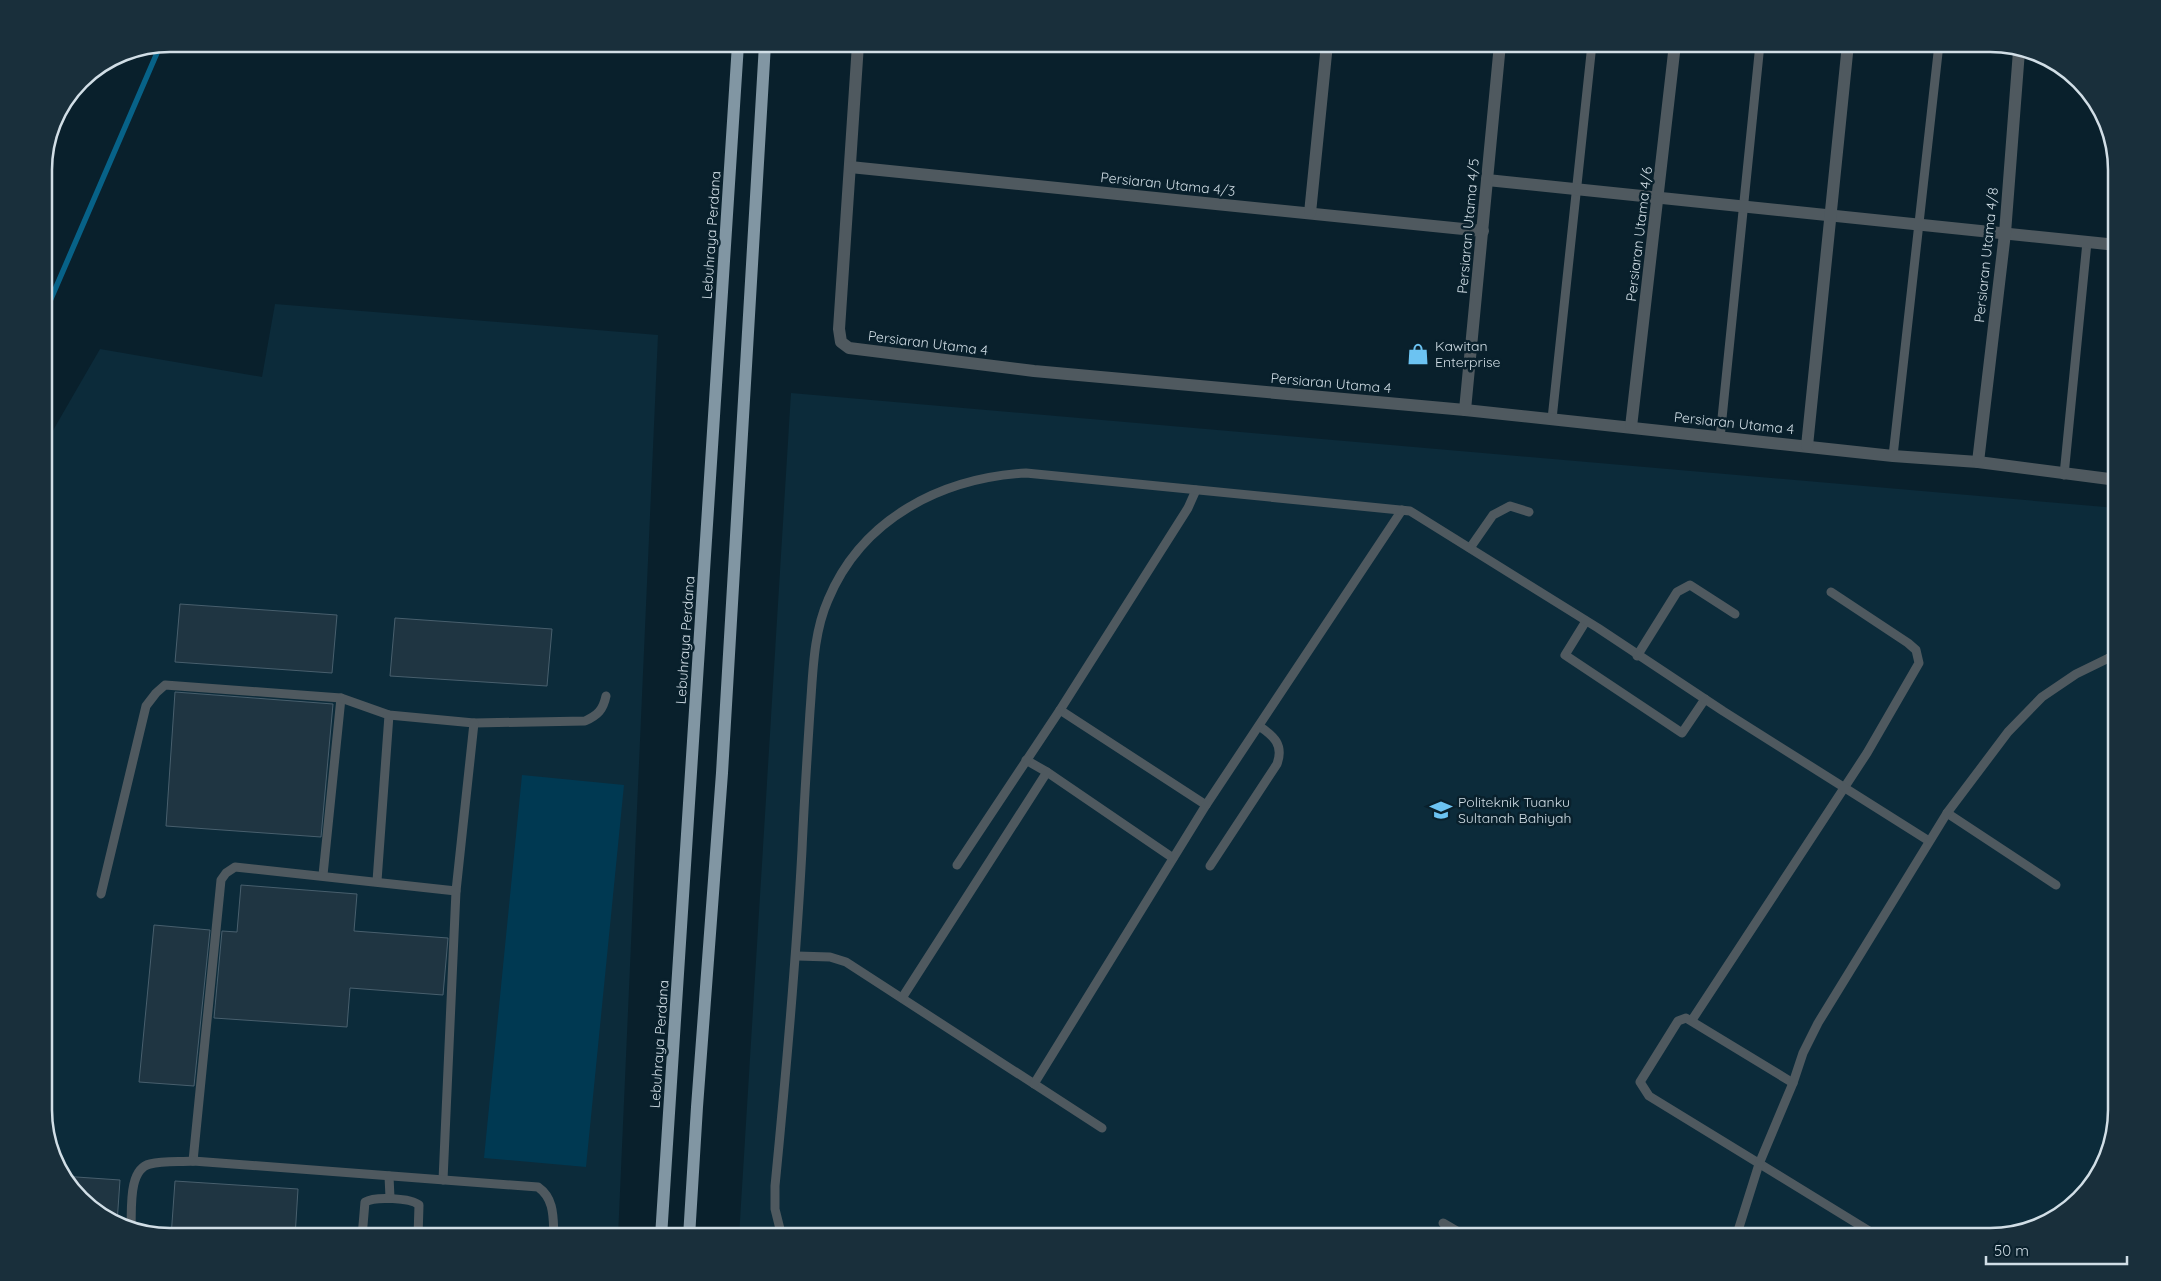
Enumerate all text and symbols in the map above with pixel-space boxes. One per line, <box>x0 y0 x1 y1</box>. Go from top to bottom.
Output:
street label: Persiaran Utama 4/5 <box>1453 158 1483 294</box>
street label: Persiaran Utama 4/6 <box>1622 165 1656 302</box>
street label: Persiaran Utama 4/3 <box>1100 168 1236 200</box>
street label: Lebuhraya Perdana <box>698 170 724 300</box>
street label: Persiaran Utama 4/8 <box>1970 187 2002 323</box>
street label: Persiaran Utama 4 <box>867 327 989 359</box>
place label: Kawitan Enterprise <box>1435 337 1500 371</box>
shop icon: Kawitan Enterprise <box>1405 341 1431 367</box>
street label: Persiaran Utama 4 <box>1270 369 1392 397</box>
street label: Persiaran Utama 4 <box>1673 408 1795 438</box>
street label: Lebuhraya Perdana <box>672 575 698 705</box>
place label: Politeknik Tuanku Sultanah Bahiyah <box>1458 793 1572 827</box>
school or university icon: Politeknik Tuanku Sultanah Bahiyah <box>1428 797 1454 823</box>
street label: Lebuhraya Perdana <box>646 979 672 1109</box>
scale bar <box>1986 1234 2127 1266</box>
text: 50 m <box>1994 1241 2029 1260</box>

